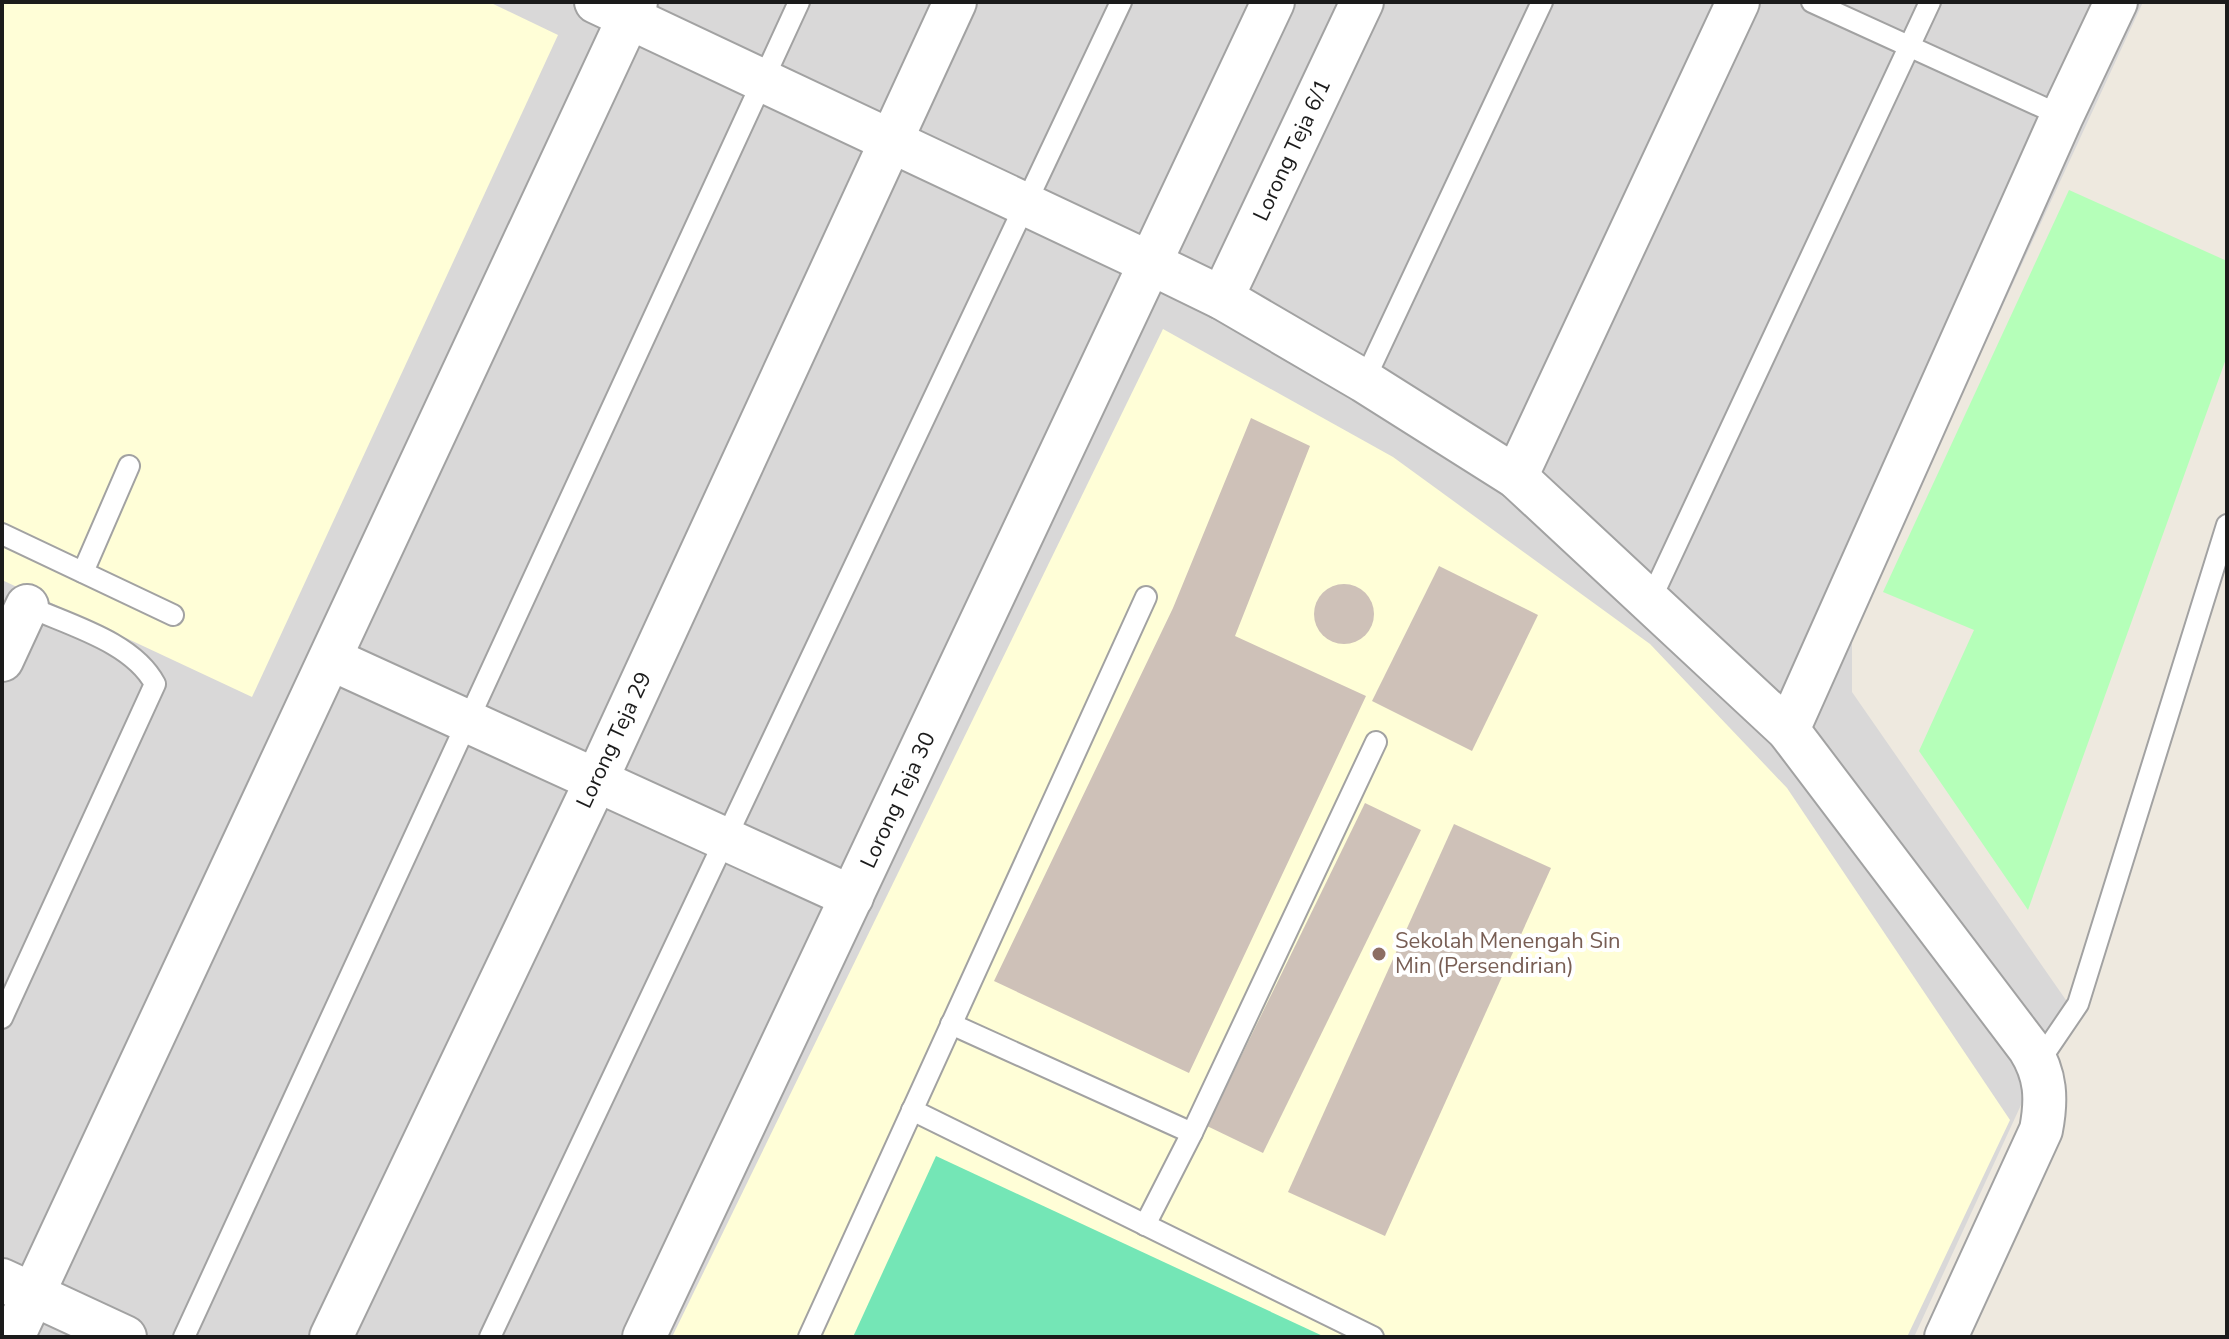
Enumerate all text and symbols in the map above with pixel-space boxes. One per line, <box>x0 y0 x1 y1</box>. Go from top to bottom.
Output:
street label: Lorong Teja 6/1 <box>1246 74 1338 226</box>
street label: Lorong Teja 29 <box>569 667 659 813</box>
street label: Lorong Teja 30 <box>853 727 943 873</box>
place label: Sekolah Menengah Sin Min (Persendirian) <box>1395 926 1621 981</box>
marker: Sekolah Menengah Sin Min (Persendirian) <box>1370 945 1388 963</box>

